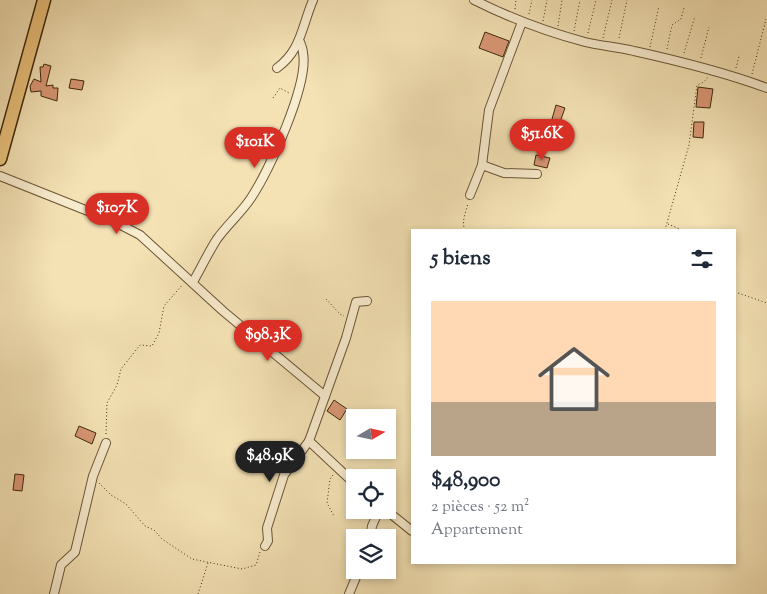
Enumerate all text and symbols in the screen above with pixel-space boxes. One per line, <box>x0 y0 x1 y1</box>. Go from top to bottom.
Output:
pin: $51.6K <box>501 119 583 161</box>
text: $51.6K <box>521 123 563 146</box>
pin: $101K <box>220 126 290 169</box>
text: $101K <box>235 131 275 154</box>
pin: $107K <box>82 192 152 235</box>
text: $107K <box>96 197 138 220</box>
text: 5 biens <box>431 244 490 274</box>
icon: filters <box>688 245 716 273</box>
pin: $98.3K <box>227 320 309 362</box>
text: $98.3K <box>245 324 291 347</box>
icon: home <box>529 334 619 424</box>
north arrow <box>346 409 396 459</box>
map controls <box>346 409 396 579</box>
pin: $48.9K <box>229 440 311 483</box>
text: $48.9K <box>246 445 294 468</box>
text: $48,900 <box>431 466 500 496</box>
button: locate <box>346 469 396 519</box>
text: 2 pièces · 52 m² <box>431 496 530 519</box>
text: Appartement <box>431 519 523 542</box>
button: layers <box>346 529 396 579</box>

